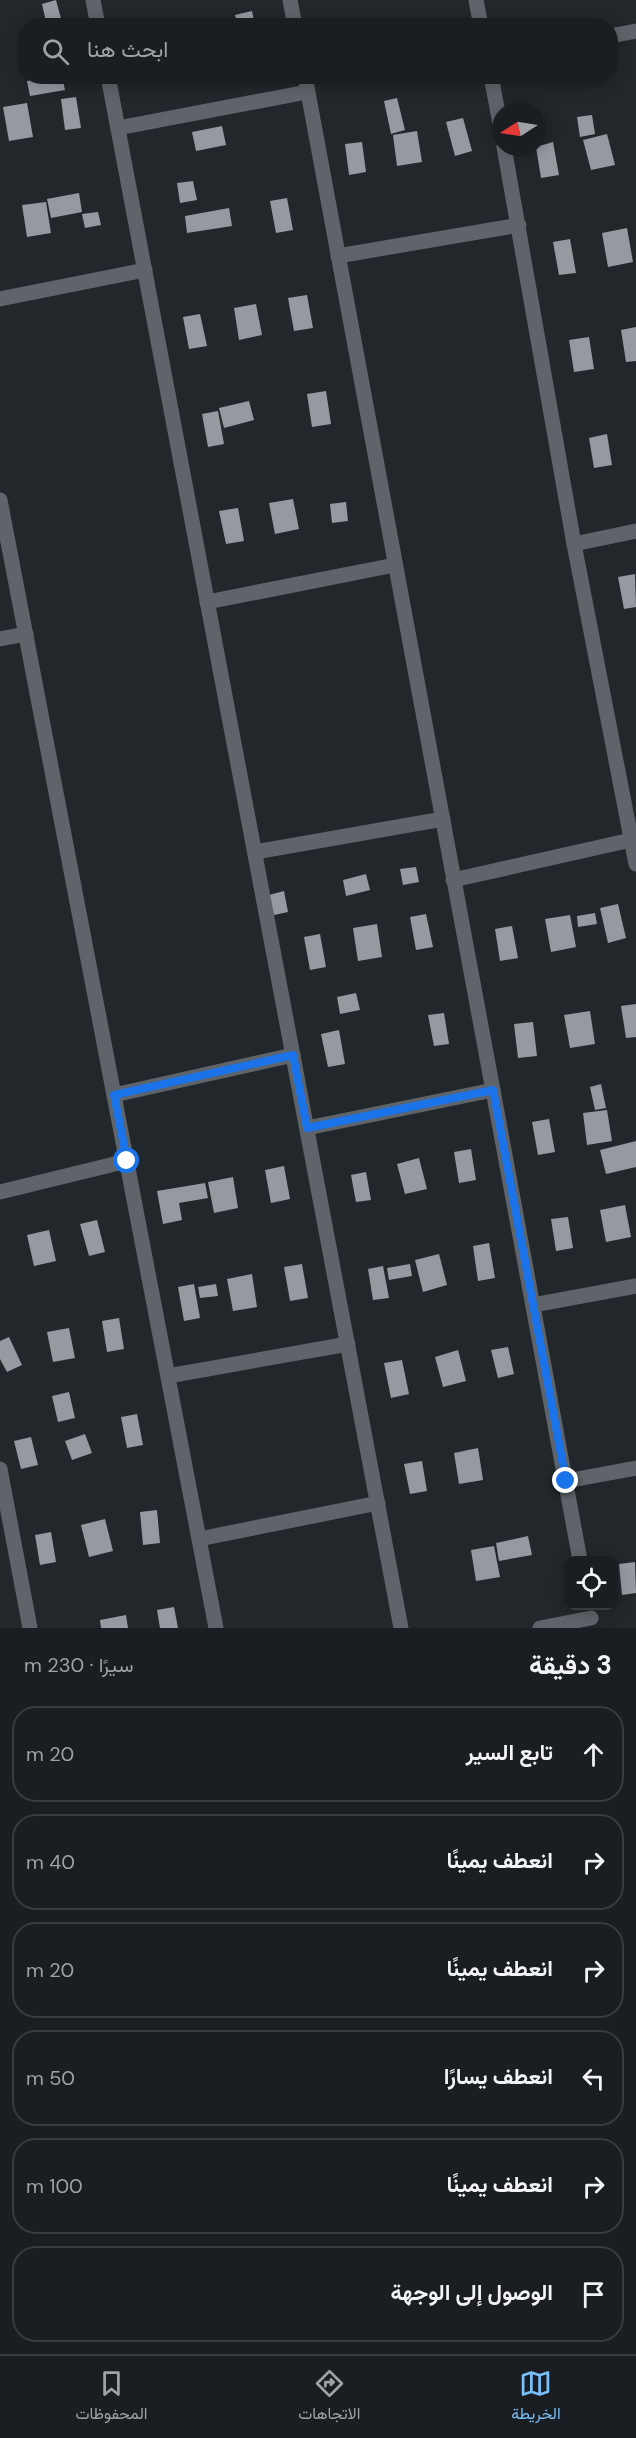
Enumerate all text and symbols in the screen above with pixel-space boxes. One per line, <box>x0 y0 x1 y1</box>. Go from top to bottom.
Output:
search box <box>18 18 618 84</box>
icon: search <box>39 35 72 68</box>
text: ابحث هنا <box>87 35 168 64</box>
north arrow <box>492 102 546 156</box>
route start <box>113 1147 139 1173</box>
route end <box>552 1467 578 1493</box>
map controls <box>564 1556 618 1610</box>
button: locate <box>564 1556 618 1610</box>
text: 3 دقيقة <box>529 1648 612 1682</box>
text: سيرًا · 230 m <box>24 1652 134 1678</box>
text: تابع السير <box>466 1738 553 1767</box>
icon: ahead <box>577 1738 610 1771</box>
text: 20 m <box>26 1741 74 1767</box>
text: انعطف يمينًا <box>446 1846 553 1875</box>
icon: right <box>577 1846 610 1879</box>
text: 40 m <box>26 1849 75 1875</box>
text: انعطف يمينًا <box>446 1954 553 1983</box>
icon: right <box>577 1954 610 1987</box>
text: 20 m <box>26 1957 74 1983</box>
text: انعطف يسارًا <box>444 2062 553 2091</box>
icon: left <box>577 2062 610 2095</box>
text: 50 m <box>26 2065 75 2091</box>
text: انعطف يمينًا <box>446 2170 553 2199</box>
icon: right <box>577 2170 610 2203</box>
text: 100 m <box>26 2173 83 2199</box>
text: الوصول إلى الوجهة <box>391 2278 553 2307</box>
icon: arrive <box>577 2278 610 2311</box>
tab: المحفوظات <box>75 2367 148 2428</box>
tab: الاتجاهات <box>298 2367 360 2428</box>
tab: الخريطة <box>511 2367 561 2428</box>

